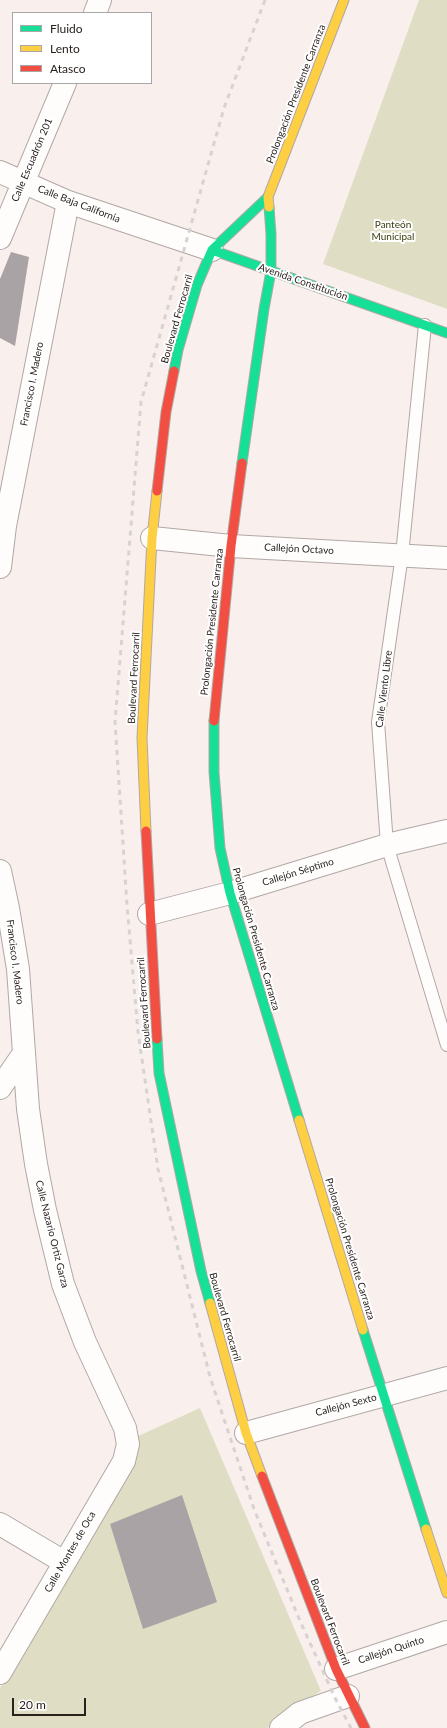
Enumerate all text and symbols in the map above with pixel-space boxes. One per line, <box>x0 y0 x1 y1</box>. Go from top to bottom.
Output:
legend <box>12 12 152 84</box>
text: Fluido <box>50 21 83 36</box>
street label: Prolongación Presidente Carranza <box>264 23 328 165</box>
text: Lento <box>50 41 80 56</box>
text: Atasco <box>50 61 86 76</box>
street label: Calle Escuadrón 201 <box>9 116 55 204</box>
street label: Calle Baja California <box>36 183 122 225</box>
park label: Panteón Municipal <box>372 219 414 242</box>
street label: Avenida Constitución <box>257 261 349 303</box>
street label: Boulevard Ferrocarril <box>159 273 195 365</box>
street label: Francisco I. Madero <box>18 341 46 427</box>
street label: Callejón Octavo <box>264 541 334 557</box>
street label: Prolongación Presidente Carranza <box>198 548 226 696</box>
street label: Boulevard Ferrocarril <box>126 632 142 724</box>
street label: Calle Viento Libre <box>373 650 395 728</box>
street label: Callejón Séptimo <box>261 855 335 889</box>
street label: Prolongación Presidente Carranza <box>230 866 282 1012</box>
street label: Francisco I. Madero <box>4 919 26 1005</box>
street label: Boulevard Ferrocarril <box>135 957 153 1049</box>
street label: Prolongación Presidente Carranza <box>323 1177 377 1321</box>
street label: Calle Nazario Ortiz Garza <box>33 1179 71 1289</box>
street label: Boulevard Ferrocarril <box>207 1271 243 1363</box>
street label: Callejón Sexto <box>314 1391 378 1419</box>
street label: Calle Montes de Oca <box>42 1509 98 1595</box>
street label: Boulevard Ferrocarril <box>308 1577 352 1667</box>
street label: Callejón Quinto <box>357 1634 425 1666</box>
scale bar <box>14 1690 88 1716</box>
text: 20 m <box>19 1697 46 1712</box>

